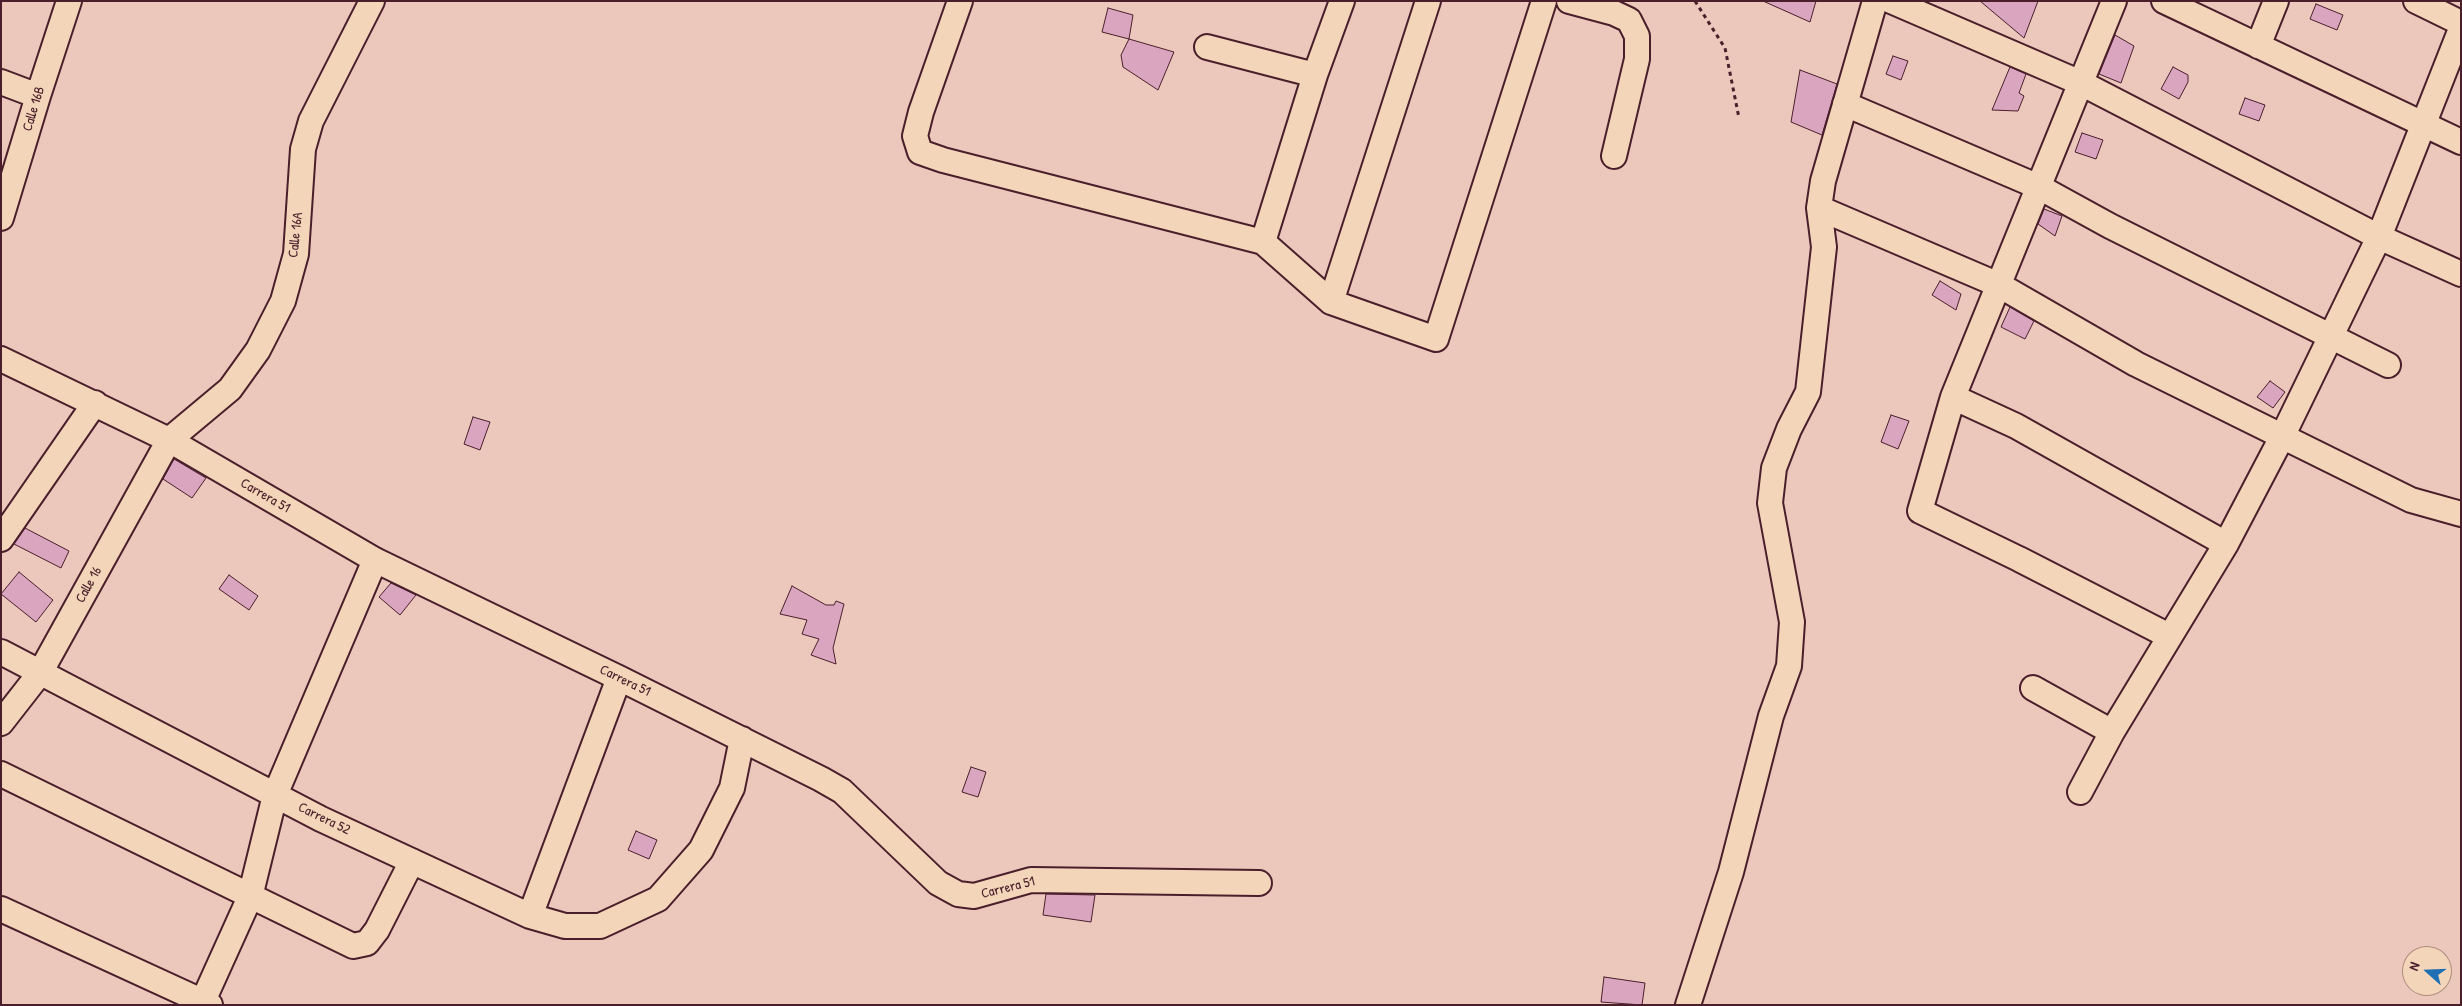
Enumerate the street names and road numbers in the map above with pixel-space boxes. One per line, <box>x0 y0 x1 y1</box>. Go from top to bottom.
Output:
street label: Calle 16B <box>19 85 49 133</box>
street label: Calle 16A <box>285 212 307 258</box>
street label: Carrera 51 <box>237 475 293 517</box>
street label: Calle 16 <box>72 564 106 606</box>
street label: Carrera 51 <box>597 661 653 701</box>
street label: Carrera 52 <box>295 799 353 839</box>
street label: Carrera 51 <box>979 873 1037 903</box>

